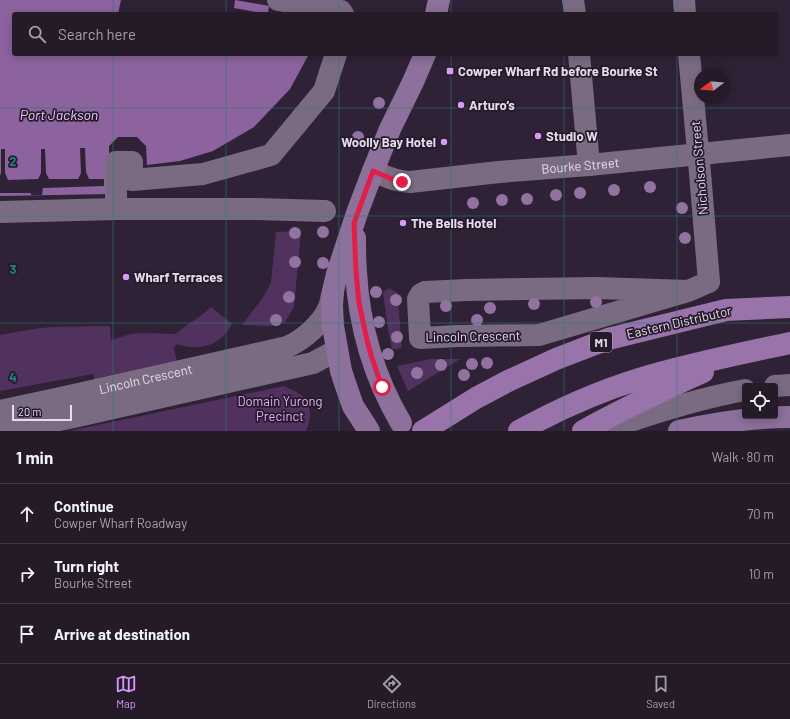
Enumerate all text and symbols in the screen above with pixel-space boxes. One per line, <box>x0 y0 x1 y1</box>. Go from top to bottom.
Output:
search box <box>12 12 778 56</box>
icon: search <box>26 23 48 45</box>
text: Search here <box>58 25 136 43</box>
place label: Cowper Wharf Rd before Bourke St <box>458 63 658 79</box>
marker: Cowper Wharf Rd before Bourke St <box>445 66 455 76</box>
north arrow <box>694 68 730 104</box>
place label: Arturo’s <box>469 97 515 113</box>
marker: Arturo’s <box>456 100 466 110</box>
water label: Port Jackson <box>20 106 98 123</box>
street label: Nicholson Street <box>687 120 711 216</box>
place label: Studio W <box>546 128 598 144</box>
marker: Studio W <box>533 131 543 141</box>
place label: Woolly Bay Hotel <box>341 134 436 150</box>
marker: Woolly Bay Hotel <box>439 137 449 147</box>
text: 2 <box>9 153 17 169</box>
street label: Bourke Street <box>541 154 620 177</box>
route end <box>393 173 411 191</box>
place label: The Bells Hotel <box>411 215 496 231</box>
marker: The Bells Hotel <box>398 218 408 228</box>
text: 3 <box>9 261 17 277</box>
place label: Wharf Terraces <box>134 269 223 285</box>
marker: Wharf Terraces <box>121 272 131 282</box>
street label: Eastern Distributor <box>625 302 733 342</box>
street label: Lincoln Crescent <box>425 327 521 345</box>
road number: M1 <box>590 332 612 352</box>
street label: Lincoln Crescent <box>97 361 194 397</box>
text: 4 <box>9 369 17 385</box>
route start <box>373 378 391 396</box>
map controls <box>742 383 778 419</box>
button: locate <box>742 383 778 419</box>
park label: Domain Yurong Precinct <box>237 393 323 424</box>
scale bar <box>12 403 72 422</box>
text: 20 m <box>18 405 41 418</box>
text: 1 min <box>16 447 53 467</box>
text: Walk · 80 m <box>712 449 774 465</box>
text: Continue <box>54 497 114 515</box>
icon: ahead <box>16 503 38 525</box>
text: 70 m <box>747 506 774 522</box>
text: Cowper Wharf Roadway <box>54 515 187 531</box>
text: Turn right <box>54 557 119 575</box>
icon: right <box>16 563 38 585</box>
text: 10 m <box>749 566 774 582</box>
text: Bourke Street <box>54 575 132 591</box>
icon: arrive <box>16 623 38 645</box>
text: Arrive at destination <box>54 625 190 643</box>
tab: Map <box>115 673 137 710</box>
tab: Directions <box>367 673 416 710</box>
tab: Saved <box>646 673 675 710</box>

